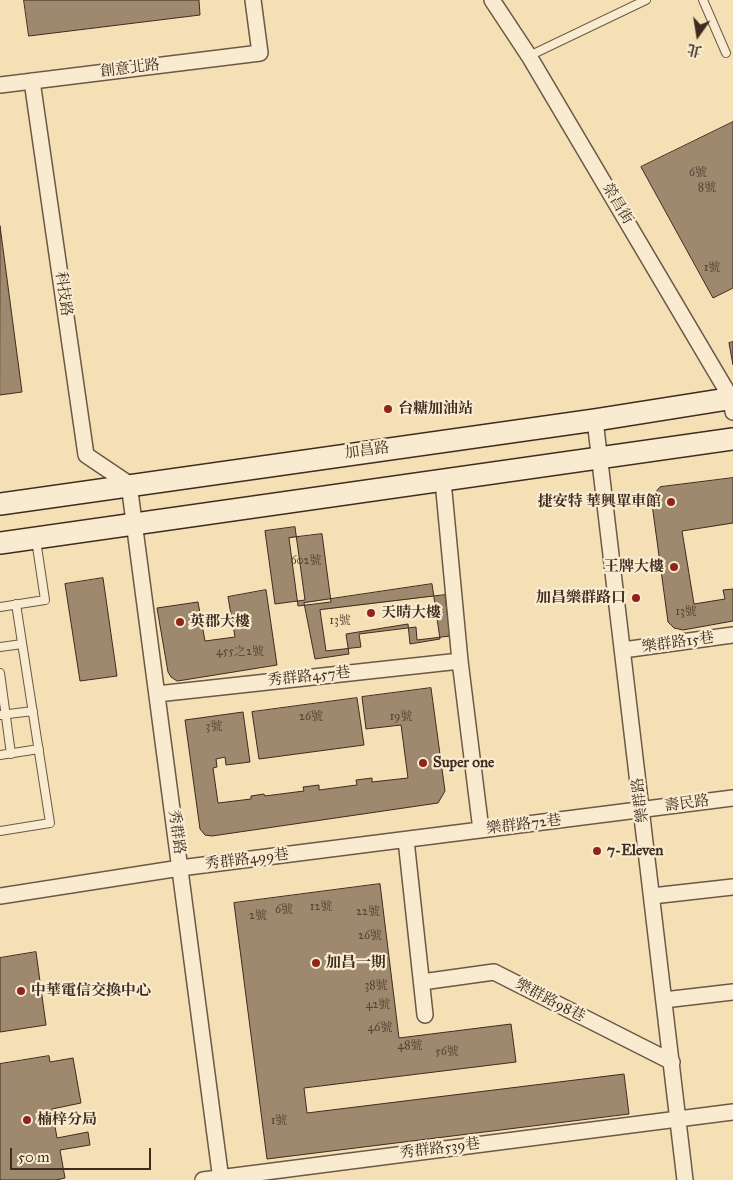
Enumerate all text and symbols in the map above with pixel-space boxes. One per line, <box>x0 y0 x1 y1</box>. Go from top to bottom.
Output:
north arrow <box>673 10 723 60</box>
text: 北 <box>686 40 703 60</box>
street label: 創意北路 <box>99 56 161 82</box>
house number: 6號 <box>689 166 707 180</box>
street label: 榮昌街 <box>598 180 636 228</box>
house number: 8號 <box>698 181 716 195</box>
house number: 1號 <box>704 261 720 275</box>
street label: 科技路 <box>51 270 75 318</box>
place label: 台糖加油站 <box>398 400 473 418</box>
marker: 台糖加油站 <box>382 403 394 415</box>
street label: 加昌路 <box>343 439 391 463</box>
place label: 捷安特 華興單車館 <box>538 493 661 511</box>
marker: 捷安特 華興單車館 <box>665 496 677 508</box>
house number: 602號 <box>290 554 322 568</box>
place label: 王牌大樓 <box>604 558 664 576</box>
marker: 王牌大樓 <box>668 561 680 573</box>
place label: 加昌樂群路口 <box>536 589 626 607</box>
marker: 加昌樂群路口 <box>630 592 642 604</box>
place label: 天晴大樓 <box>381 604 441 622</box>
house number: 13號 <box>675 605 697 619</box>
marker: 天晴大樓 <box>365 607 377 619</box>
place label: 英郡大樓 <box>190 613 250 631</box>
house number: 13號 <box>329 614 351 628</box>
marker: 英郡大樓 <box>174 616 186 628</box>
street label: 樂群路15巷 <box>641 629 715 657</box>
house number: 455之2號 <box>216 645 264 659</box>
street label: 秀群路457巷 <box>267 664 351 690</box>
house number: 26號 <box>299 710 323 724</box>
house number: 19號 <box>389 710 413 724</box>
house number: 3號 <box>206 720 222 734</box>
place label: Super one <box>433 754 494 772</box>
marker: Super one <box>417 757 429 769</box>
street label: 樂群路 <box>629 777 653 823</box>
street label: 壽民路 <box>663 792 711 816</box>
street label: 秀群路 <box>164 808 188 856</box>
street label: 樂群路72巷 <box>485 811 563 839</box>
place label: 7-Eleven <box>607 842 663 860</box>
marker: 7-Eleven <box>591 845 603 857</box>
street label: 秀群路499巷 <box>204 846 290 874</box>
house number: 12號 <box>310 900 332 914</box>
house number: 6號 <box>275 903 293 917</box>
house number: 22號 <box>356 905 380 919</box>
house number: 2號 <box>249 909 267 923</box>
house number: 26號 <box>358 929 382 943</box>
place label: 加昌一期 <box>326 954 386 972</box>
marker: 加昌一期 <box>310 957 322 969</box>
street label: 樂群路98巷 <box>512 976 588 1026</box>
house number: 38號 <box>364 979 388 993</box>
place label: 中華電信交換中心 <box>31 982 151 1000</box>
marker: 中華電信交換中心 <box>15 985 27 997</box>
house number: 42號 <box>366 998 390 1012</box>
house number: 46號 <box>368 1021 392 1035</box>
house number: 48號 <box>397 1039 423 1053</box>
house number: 56號 <box>435 1045 459 1059</box>
place label: 楠梓分局 <box>37 1111 97 1129</box>
marker: 楠梓分局 <box>21 1114 33 1126</box>
house number: 1號 <box>271 1114 287 1128</box>
street label: 秀群路539巷 <box>399 1135 481 1163</box>
scale bar <box>12 1138 154 1170</box>
text: 50 m <box>18 1148 50 1166</box>

